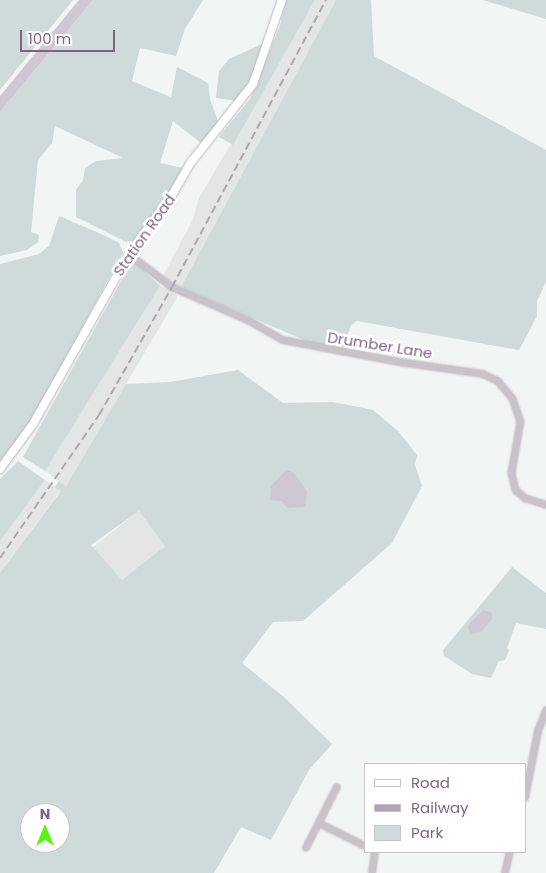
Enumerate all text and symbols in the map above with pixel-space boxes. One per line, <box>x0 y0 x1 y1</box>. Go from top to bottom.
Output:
scale bar <box>22 20 118 52</box>
text: 100 m <box>28 28 71 49</box>
street label: Station Road <box>109 191 179 279</box>
street label: Drumber Lane <box>326 328 434 362</box>
legend <box>364 763 526 853</box>
text: Road <box>411 772 450 793</box>
text: Railway <box>411 797 469 818</box>
north arrow <box>20 803 70 853</box>
text: N <box>40 804 50 824</box>
text: Park <box>411 822 443 843</box>

